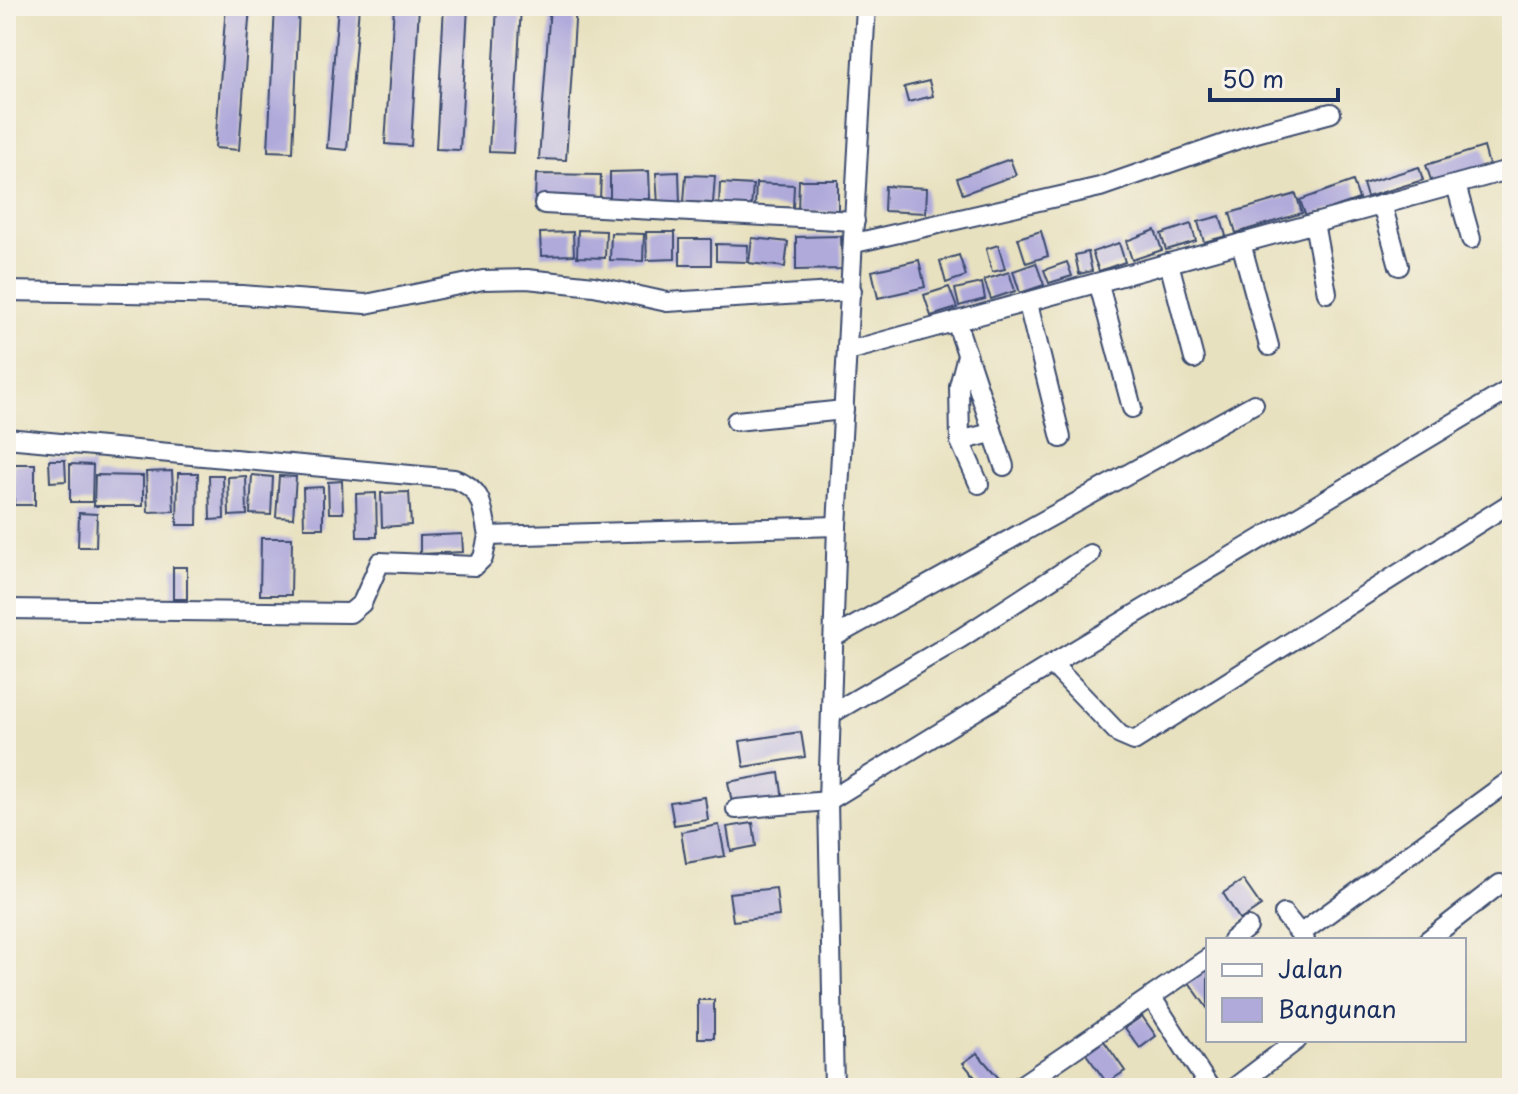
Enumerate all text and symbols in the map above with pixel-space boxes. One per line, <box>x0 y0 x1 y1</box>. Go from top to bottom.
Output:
scale bar <box>1210 52 1338 102</box>
text: 50 m <box>1222 60 1284 96</box>
legend <box>1206 938 1466 1042</box>
text: Jalan <box>1278 950 1343 986</box>
text: Bangunan <box>1278 990 1397 1026</box>

